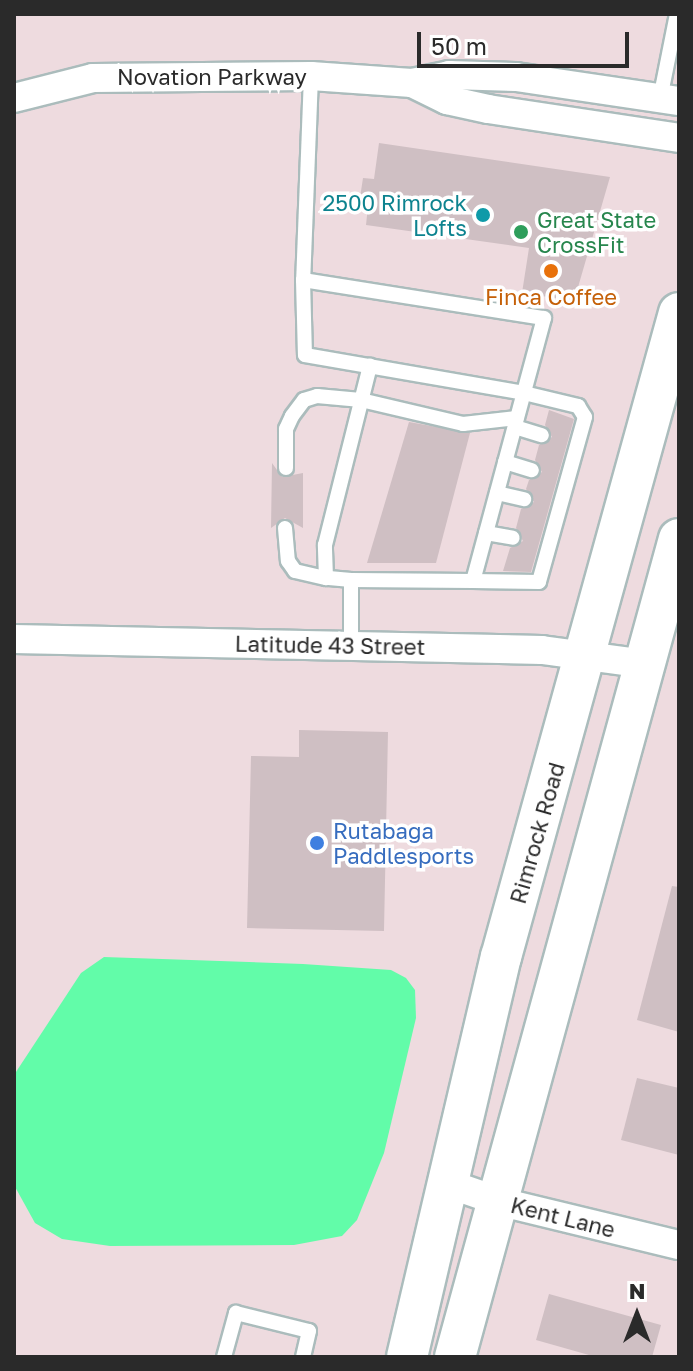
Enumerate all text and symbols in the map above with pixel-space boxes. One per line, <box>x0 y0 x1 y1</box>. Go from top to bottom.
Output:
scale bar <box>421 16 633 66</box>
text: 50 m <box>431 31 487 60</box>
street label: Novation Parkway <box>117 64 307 90</box>
place label: 2500 Rimrock Lofts <box>322 189 467 240</box>
marker: 2500 Rimrock Lofts <box>474 206 492 224</box>
place label: Great State CrossFit <box>537 206 656 258</box>
marker: Great State CrossFit <box>512 223 530 241</box>
marker: Finca Coffee <box>542 262 560 280</box>
place label: Finca Coffee <box>485 284 617 310</box>
street label: Latitude 43 Street <box>235 630 425 660</box>
street label: Rimrock Road <box>504 759 570 907</box>
place label: Rutabaga Paddlesports <box>333 817 474 868</box>
marker: Rutabaga Paddlesports <box>308 834 326 852</box>
street label: Kent Lane <box>508 1191 618 1243</box>
north arrow <box>597 1275 677 1355</box>
text: N <box>629 1277 645 1304</box>

